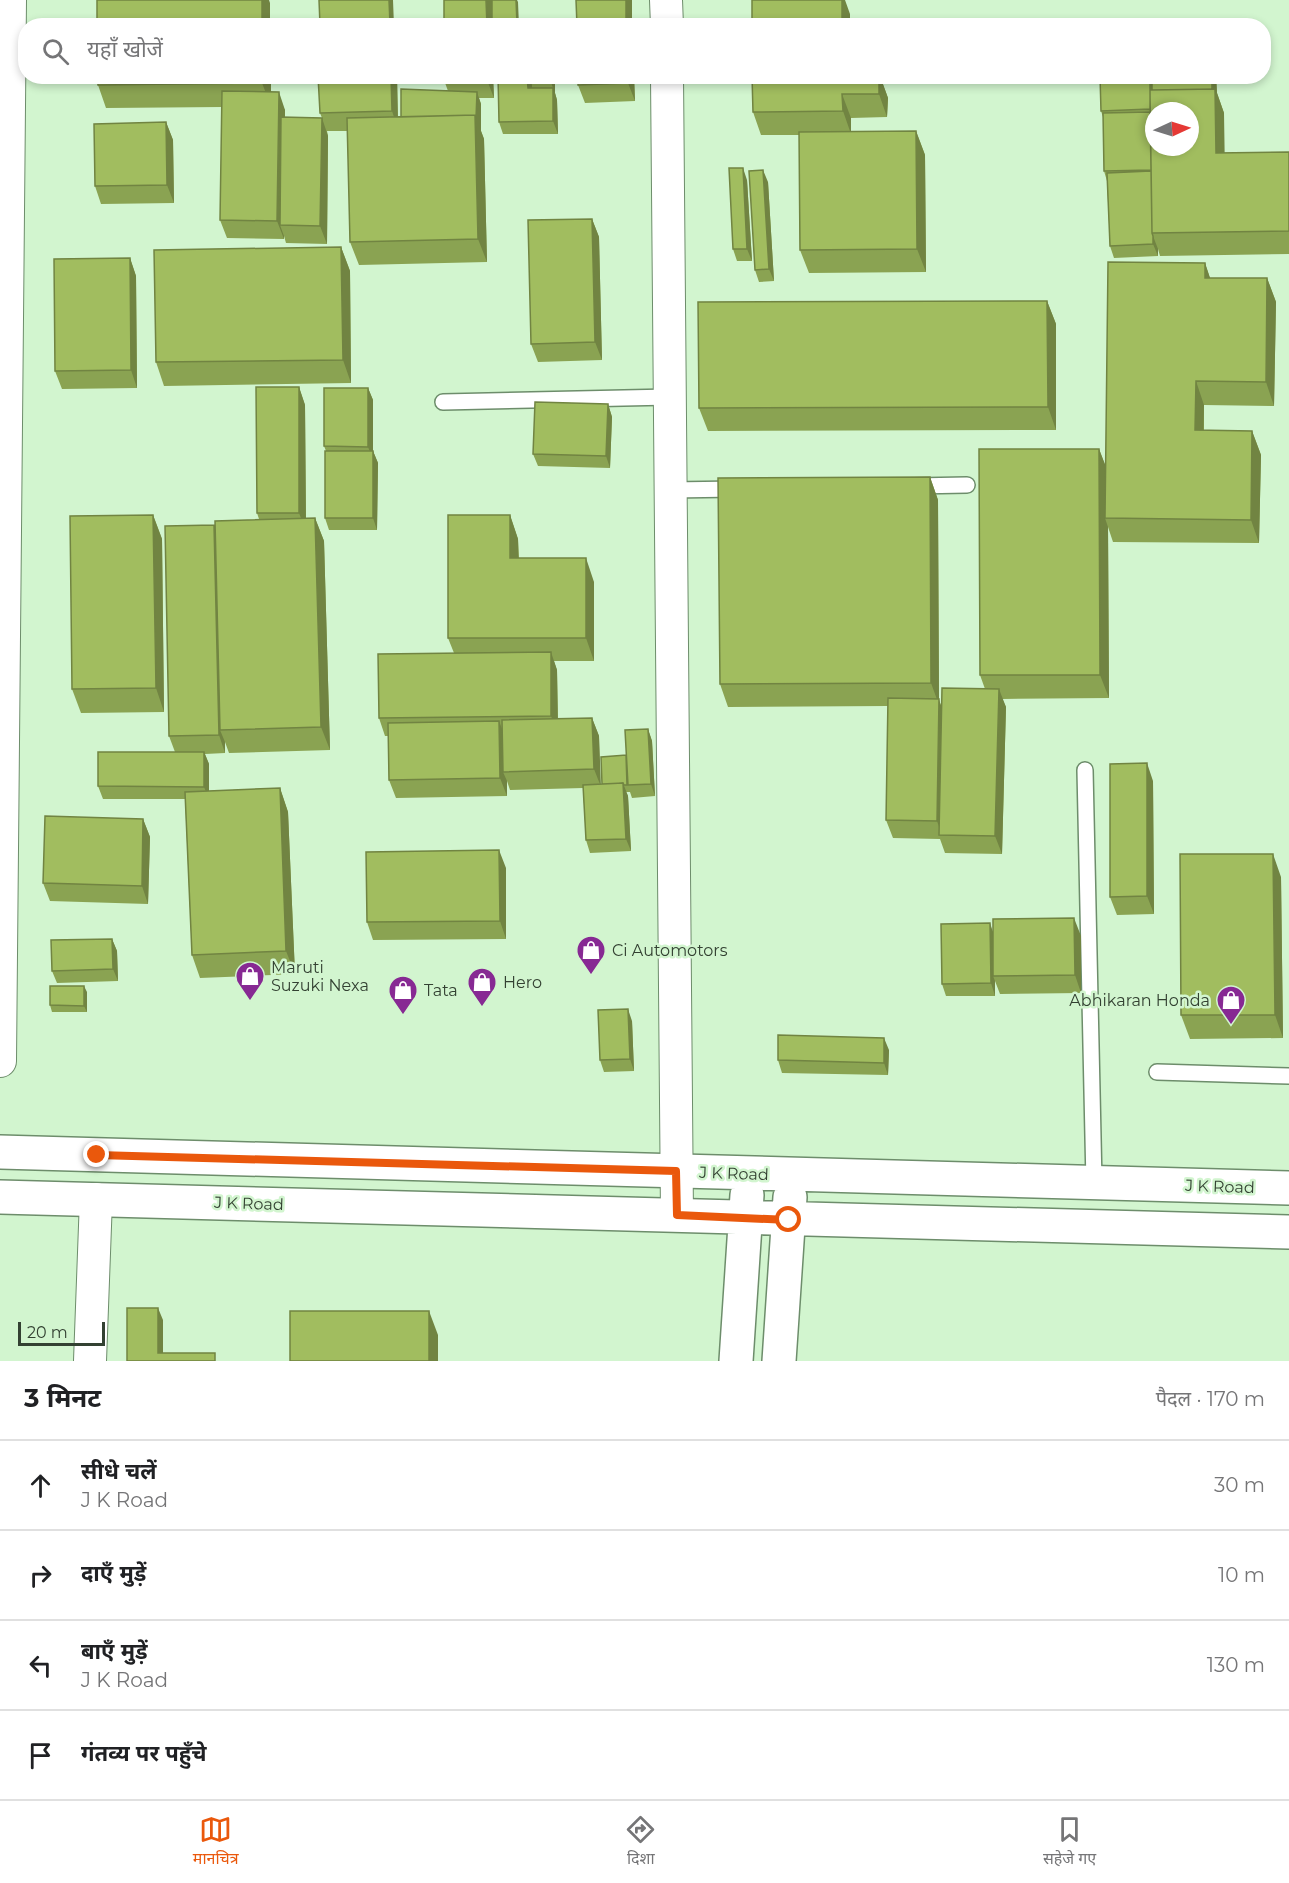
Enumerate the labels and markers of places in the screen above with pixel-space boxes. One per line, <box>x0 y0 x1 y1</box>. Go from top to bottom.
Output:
shop icon: Ci Automotors <box>575 934 607 976</box>
place label: Ci Automotors <box>612 941 728 960</box>
place label: Maruti Suzuki Nexa <box>271 958 369 995</box>
shop icon: Maruti Suzuki Nexa <box>234 960 266 1002</box>
shop icon: Hero <box>466 966 498 1008</box>
place label: Hero <box>503 973 542 992</box>
shop icon: Tata <box>387 974 419 1016</box>
place label: Tata <box>424 981 458 1000</box>
shop icon: Abhikaran Honda <box>1215 984 1247 1026</box>
place label: Abhikaran Honda <box>1069 991 1210 1010</box>

